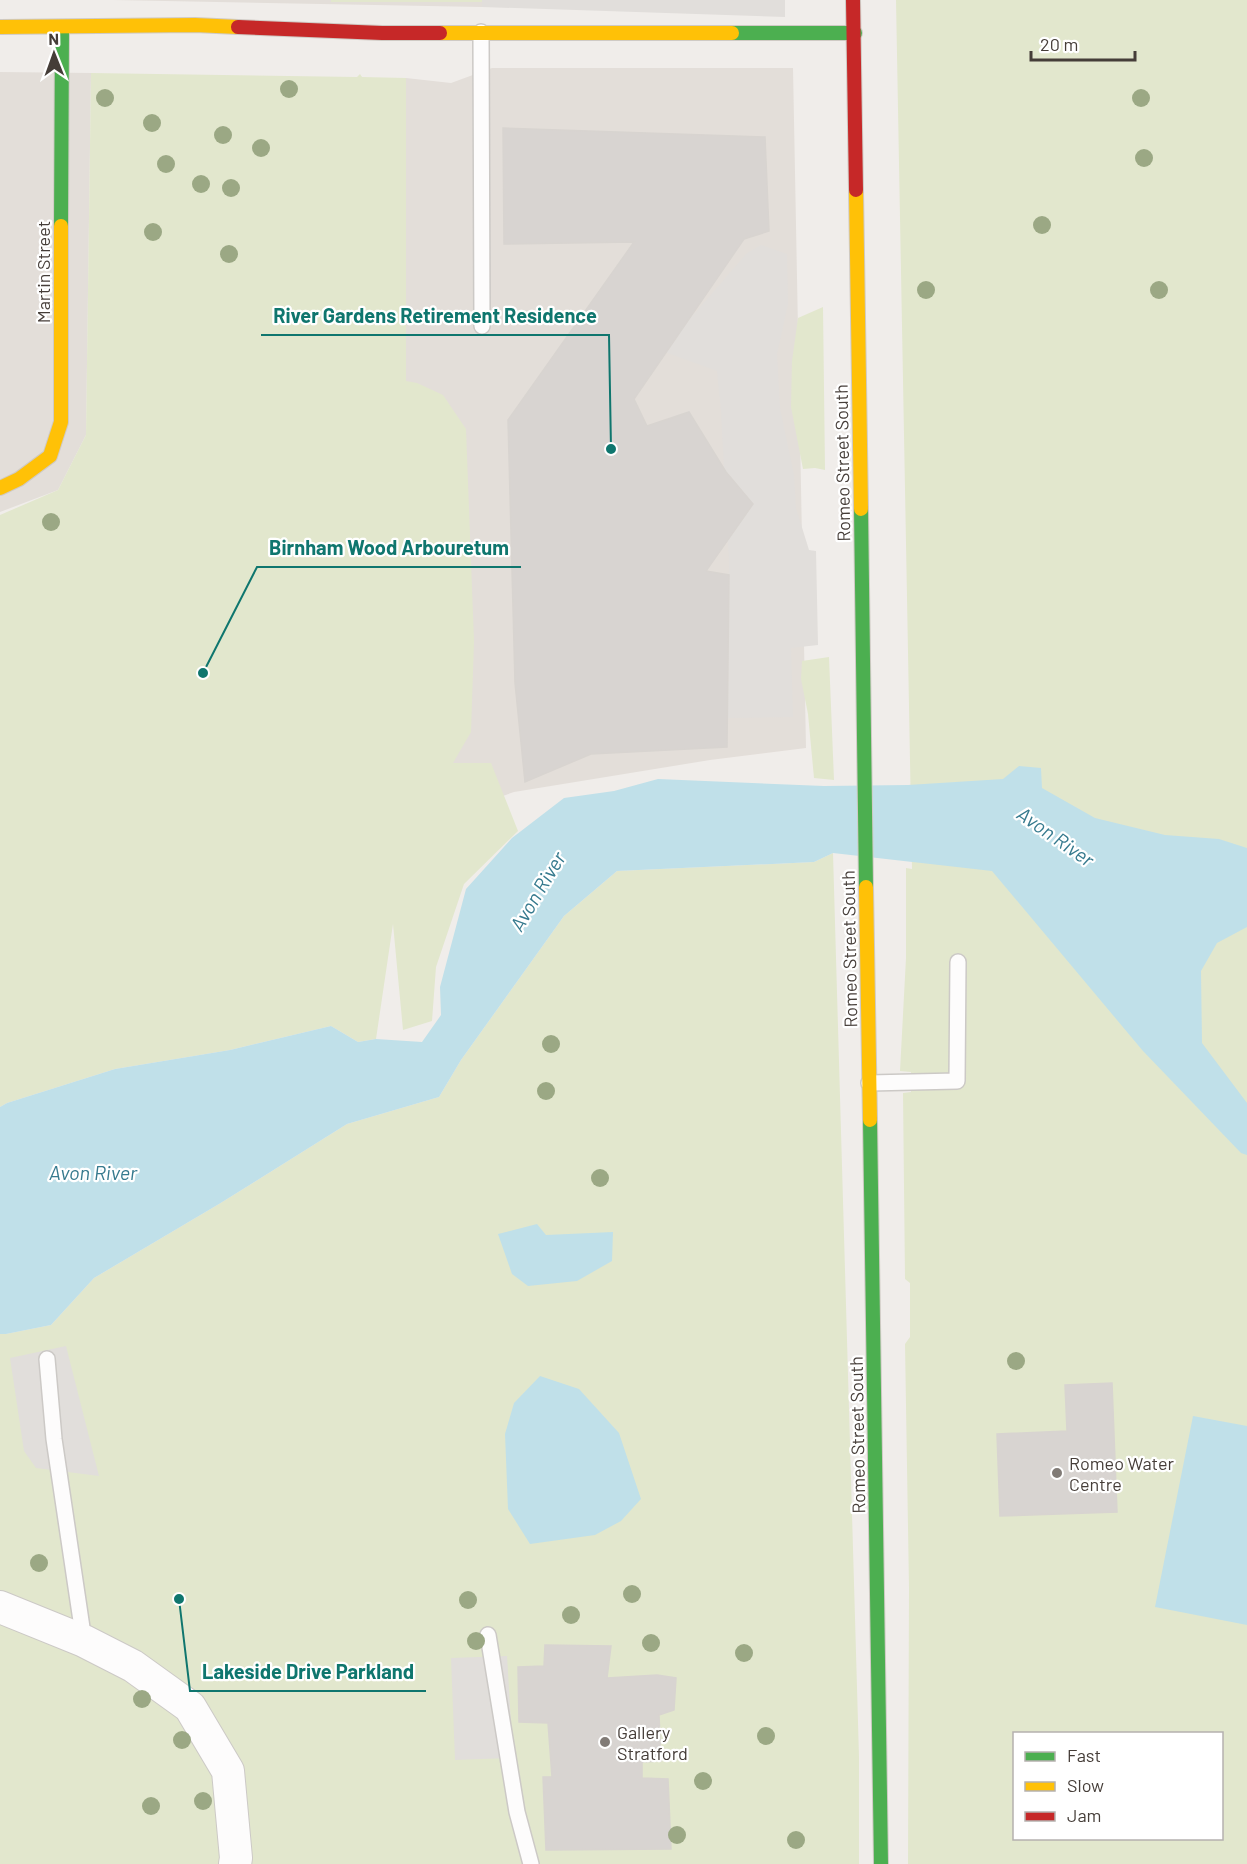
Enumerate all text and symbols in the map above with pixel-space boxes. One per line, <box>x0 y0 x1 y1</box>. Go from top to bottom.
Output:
north arrow <box>24 24 84 84</box>
scale bar <box>1031 24 1134 62</box>
text: N <box>48 29 59 48</box>
text: 20 m <box>1040 33 1078 55</box>
street label: Martin Street <box>32 221 54 323</box>
callout: River Gardens Retirement Residence <box>261 297 609 335</box>
text: River Gardens Retirement Residence <box>273 303 597 327</box>
street label: Romeo Street South <box>830 384 854 542</box>
callout: Birnham Wood Arbouretum <box>257 529 521 567</box>
text: Birnham Wood Arbouretum <box>269 535 509 559</box>
water label: Avon River <box>1013 801 1100 872</box>
water label: Avon River <box>504 846 570 935</box>
street label: Romeo Street South <box>837 870 861 1028</box>
water label: Avon River <box>49 1160 138 1184</box>
street label: Romeo Street South <box>845 1356 869 1514</box>
place label: Romeo Water Centre <box>1069 1452 1174 1495</box>
marker: Romeo Water Centre <box>1050 1466 1064 1480</box>
callout: Lakeside Drive Parkland <box>190 1653 426 1691</box>
text: Lakeside Drive Parkland <box>202 1659 414 1683</box>
place label: Gallery Stratford <box>617 1721 688 1764</box>
legend <box>1013 1732 1223 1840</box>
marker: Gallery Stratford <box>598 1735 612 1749</box>
text: Fast <box>1067 1744 1101 1766</box>
text: Slow <box>1067 1774 1104 1796</box>
text: Jam <box>1067 1804 1101 1826</box>

